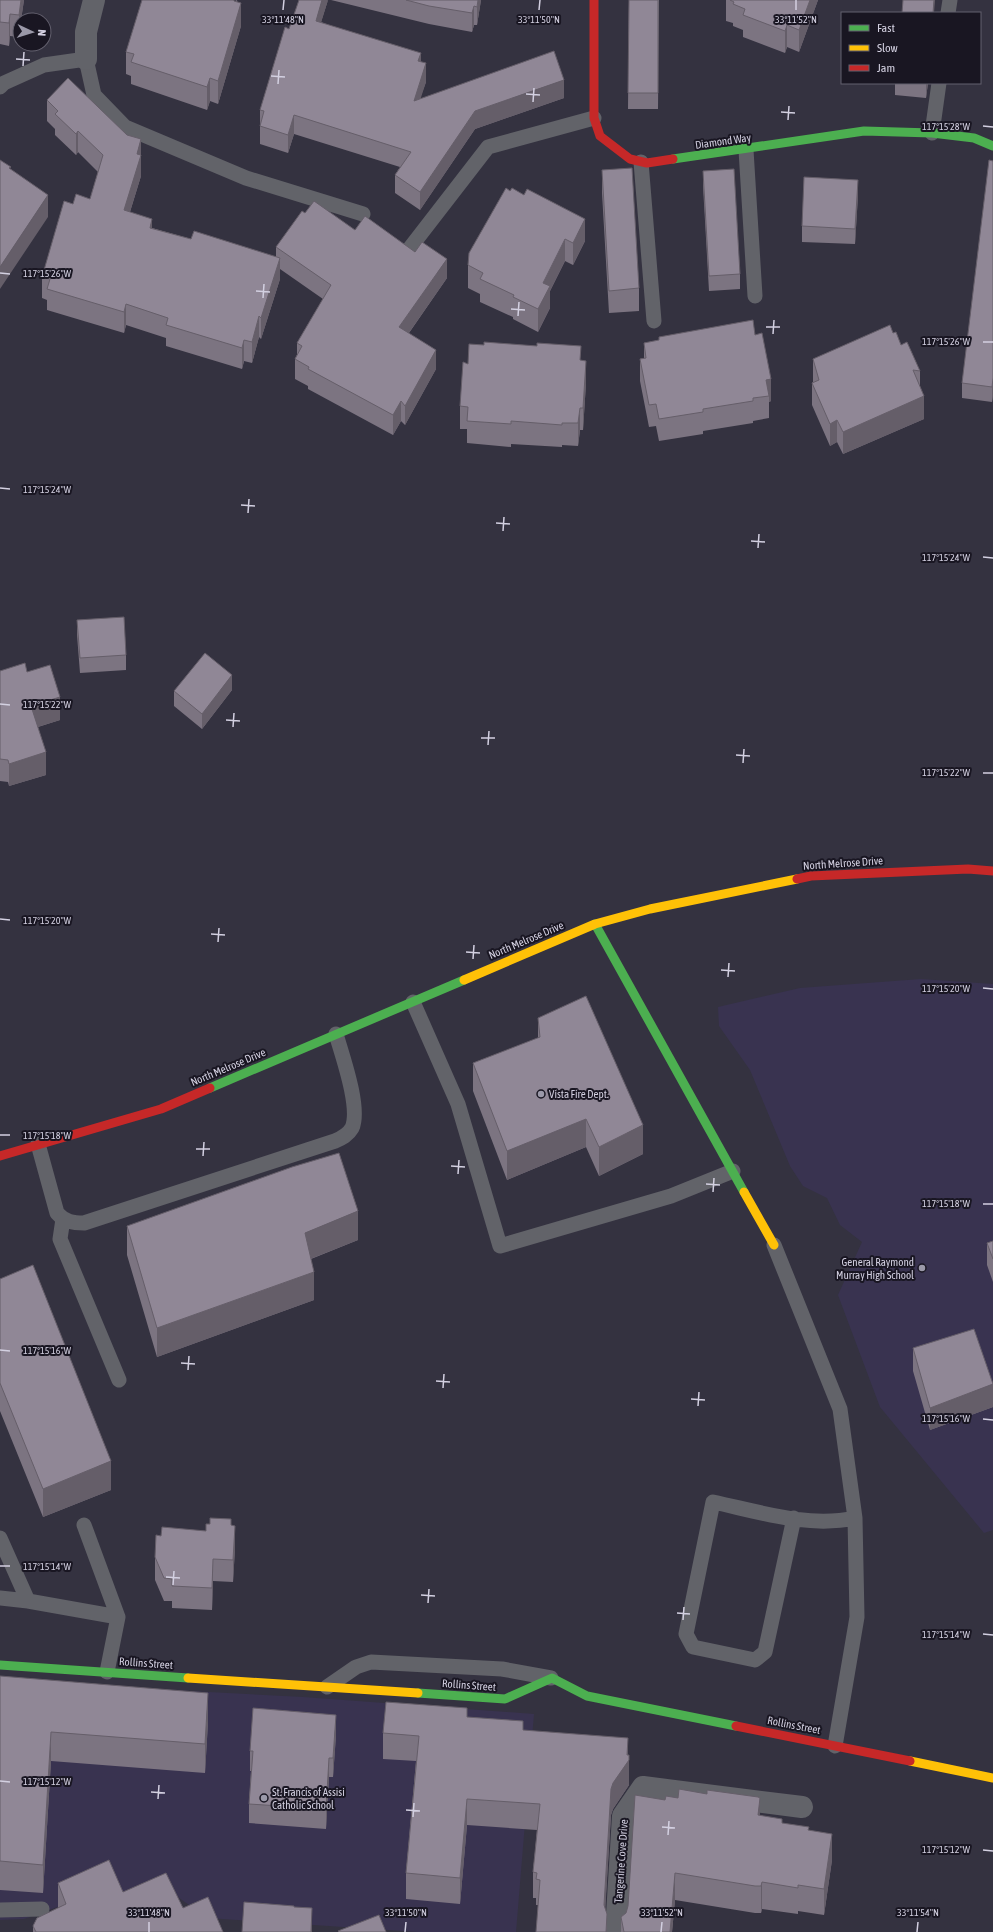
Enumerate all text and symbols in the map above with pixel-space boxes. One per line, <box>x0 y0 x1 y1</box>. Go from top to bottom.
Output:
north arrow <box>12 12 52 52</box>
legend <box>841 12 981 84</box>
text: 33°11'48"N <box>262 14 304 25</box>
text: 33°11'50"N <box>518 14 560 25</box>
text: 33°11'52"N <box>775 14 817 25</box>
text: Fast <box>877 21 895 35</box>
text: N <box>36 29 48 36</box>
text: Slow <box>877 41 898 55</box>
text: Jam <box>877 61 895 75</box>
text: 117°15'28"W <box>922 121 971 132</box>
street label: Diamond Way <box>694 131 752 151</box>
text: 117°15'26"W <box>23 268 72 279</box>
text: 117°15'26"W <box>922 336 971 347</box>
text: 117°15'24"W <box>23 484 72 495</box>
text: 117°15'24"W <box>922 552 971 563</box>
text: 117°15'22"W <box>23 699 72 710</box>
text: 117°15'22"W <box>922 767 971 778</box>
street label: North Melrose Drive <box>803 854 883 872</box>
text: 117°15'20"W <box>23 915 72 926</box>
street label: North Melrose Drive <box>487 919 565 961</box>
text: 117°15'20"W <box>922 983 971 994</box>
street label: North Melrose Drive <box>189 1046 267 1088</box>
place label: Vista Fire Dept. <box>549 1088 609 1100</box>
marker: Vista Fire Dept. <box>536 1089 546 1099</box>
text: 117°15'18"W <box>23 1130 72 1141</box>
text: 117°15'18"W <box>922 1198 971 1209</box>
place label: General Raymond Murray High School <box>836 1256 914 1281</box>
marker: General Raymond Murray High School <box>917 1263 927 1273</box>
text: 117°15'16"W <box>23 1345 72 1356</box>
text: 117°15'16"W <box>922 1413 971 1424</box>
text: 117°15'14"W <box>23 1561 72 1572</box>
text: 117°15'14"W <box>922 1629 971 1640</box>
street label: Rollins Street <box>119 1655 173 1671</box>
street label: Rollins Street <box>442 1677 496 1693</box>
street label: Rollins Street <box>766 1714 822 1736</box>
text: 117°15'12"W <box>23 1776 72 1787</box>
place label: St. Francis of Assisi Catholic School <box>272 1786 345 1811</box>
marker: St. Francis of Assisi Catholic School <box>259 1793 269 1803</box>
street label: Tangerine Cove Drive <box>612 1819 630 1903</box>
text: 117°15'12"W <box>922 1844 971 1855</box>
text: 33°11'48"N <box>128 1907 170 1918</box>
text: 33°11'50"N <box>385 1907 427 1918</box>
text: 33°11'52"N <box>641 1907 683 1918</box>
text: 33°11'54"N <box>897 1907 939 1918</box>

